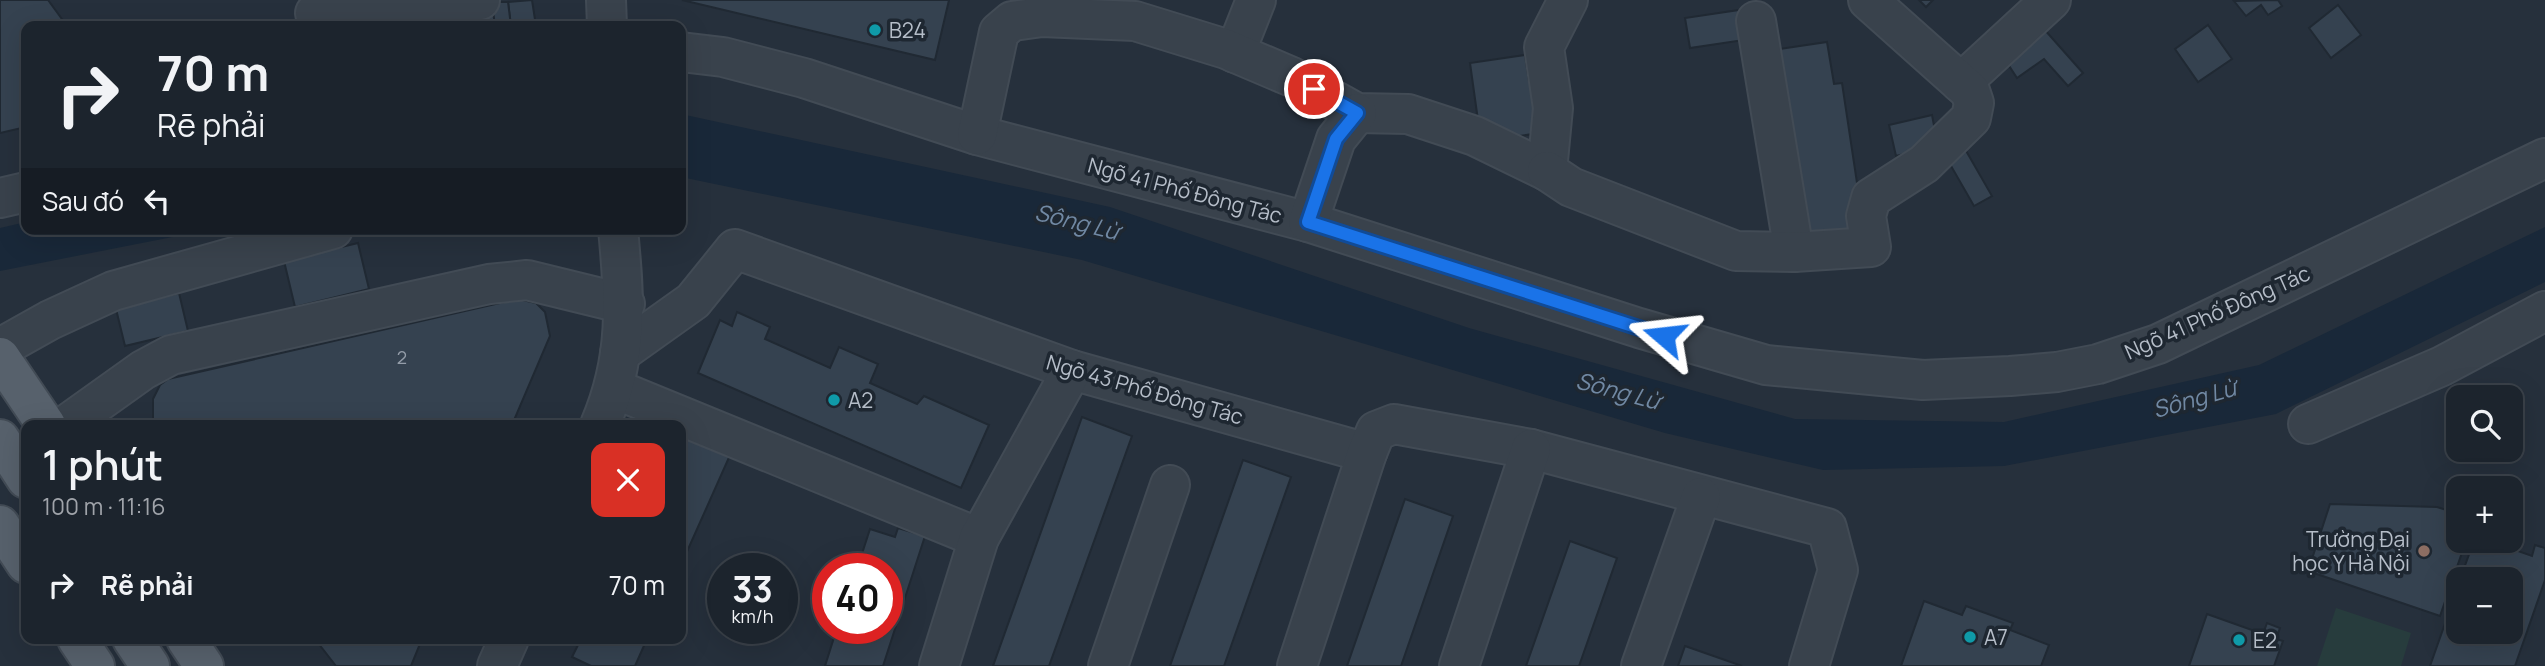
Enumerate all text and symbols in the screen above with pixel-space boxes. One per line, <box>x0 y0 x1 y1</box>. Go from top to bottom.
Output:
place label: B24 <box>889 16 926 44</box>
marker: B24 <box>867 22 883 38</box>
text: 70 m <box>157 39 269 106</box>
icon: right <box>42 49 133 140</box>
pin <box>1284 59 1344 119</box>
icon: arrive <box>1295 70 1333 108</box>
text: Rẽ phải <box>157 103 265 147</box>
street label: Ngõ 41 Phố Đông Tác <box>1085 151 1285 229</box>
icon: left <box>138 182 176 220</box>
text: Sau đó <box>42 183 124 219</box>
water label: Sông Lừ <box>1032 195 1126 248</box>
street label: Ngõ 41 Phố Đông Tác <box>2120 259 2314 365</box>
position arrow <box>1627 299 1701 373</box>
house number: 2 <box>397 345 407 369</box>
street label: Ngõ 43 Phố Đông Tác <box>1043 348 1247 430</box>
water label: Sông Lừ <box>1573 364 1667 418</box>
water label: Sông Lừ <box>2149 370 2243 425</box>
map controls <box>2446 385 2523 644</box>
button: search <box>2446 385 2523 462</box>
place label: A2 <box>848 386 873 414</box>
marker: A2 <box>826 392 842 408</box>
text: 1 phút <box>42 435 163 493</box>
button: close <box>591 443 665 517</box>
button: + <box>2446 476 2523 553</box>
text: 100 m · 11:16 <box>42 490 166 522</box>
place label: Trường Đại học Y Hà Nội <box>2292 525 2410 577</box>
marker: Trường Đại học Y Hà Nội <box>2416 543 2432 559</box>
speed limit sign: 40 <box>812 553 903 644</box>
text: 33 <box>732 565 773 613</box>
icon: right <box>42 566 80 604</box>
text: Rẽ phải <box>101 567 194 603</box>
text: 70 m <box>609 567 665 603</box>
button: − <box>2446 567 2523 644</box>
text: km/h <box>732 604 773 628</box>
place label: A7 <box>1984 623 2008 651</box>
place label: E2 <box>2253 626 2277 654</box>
marker: A7 <box>1962 629 1978 645</box>
marker: E2 <box>2231 632 2247 648</box>

